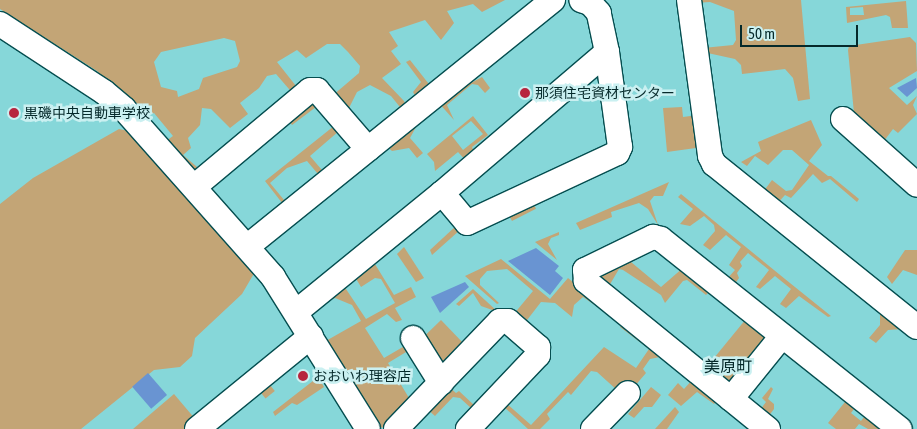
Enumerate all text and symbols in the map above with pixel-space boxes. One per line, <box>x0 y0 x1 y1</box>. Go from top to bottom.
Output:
scale bar <box>742 15 860 47</box>
text: 50 m <box>748 25 775 42</box>
place label: 那須住宅資材センター <box>535 85 675 101</box>
marker: 那須住宅資材センター <box>519 87 531 99</box>
place label: 黒磯中央自動車学校 <box>24 105 150 121</box>
marker: 黒磯中央自動車学校 <box>8 107 20 119</box>
district label: 美原町 <box>704 356 752 376</box>
place label: おおいわ理容店 <box>313 368 411 384</box>
marker: おおいわ理容店 <box>297 370 309 382</box>

